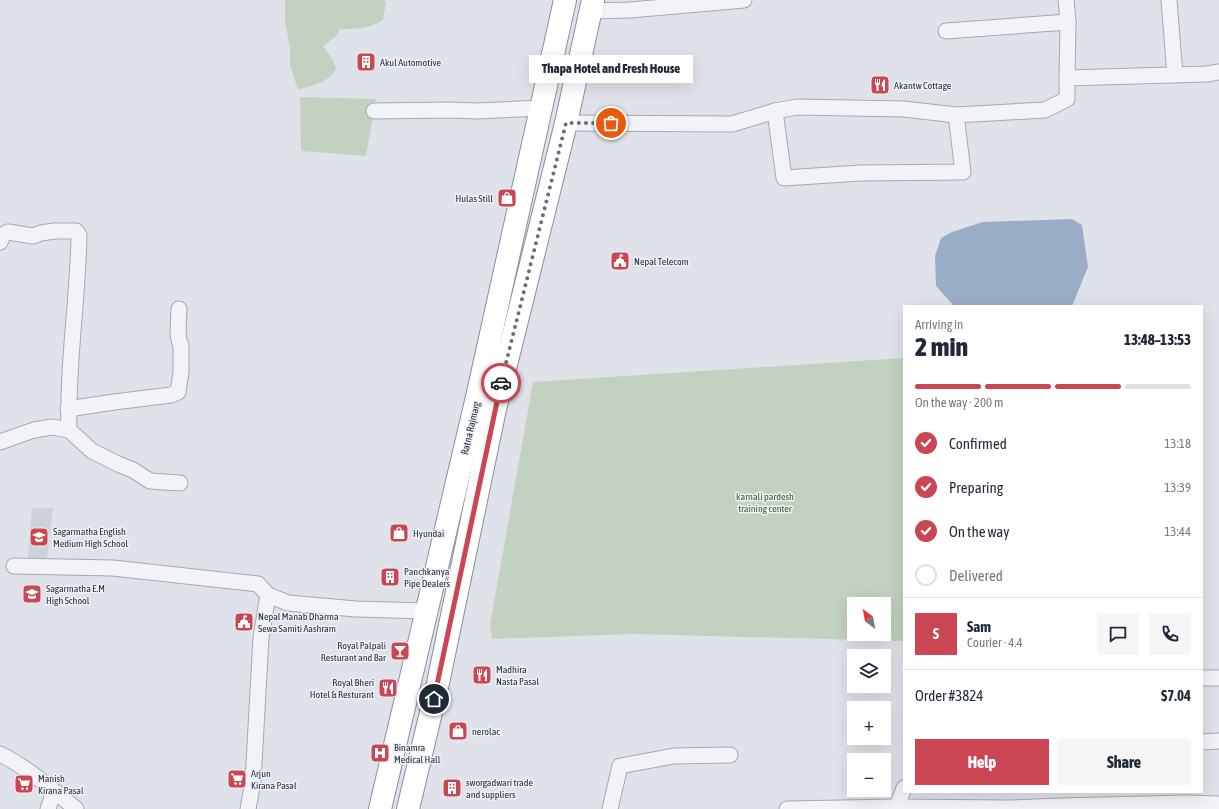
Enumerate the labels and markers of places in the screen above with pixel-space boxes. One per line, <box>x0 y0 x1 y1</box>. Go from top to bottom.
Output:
building icon: Akul Automotive <box>355 51 377 73</box>
callout: Thapa Hotel and Fresh House <box>529 55 693 83</box>
place label: Akul Automotive <box>380 57 441 68</box>
restaurant icon: Akantw Cottage <box>869 74 891 96</box>
place label: Akantw Cottage <box>894 80 952 91</box>
pin <box>594 106 628 140</box>
shop icon: Hulas Still <box>496 187 518 209</box>
place label: Hulas Still <box>455 193 493 204</box>
public building icon: Nepal Telecom <box>609 250 631 272</box>
place label: Nepal Telecom <box>634 256 689 267</box>
shop icon: Hyundai <box>388 522 410 544</box>
school or university icon: Sagarmatha English Medium High School <box>28 526 50 548</box>
place label: Sagarmatha English Medium High School <box>53 526 128 549</box>
place label: Hyundai <box>413 528 444 539</box>
building icon: Panchkanya Pipe Dealers <box>379 566 401 588</box>
place label: Panchkanya Pipe Dealers <box>404 566 450 589</box>
school or university icon: Sagarmatha E.M High School <box>21 583 43 605</box>
place label: Sagarmatha E.M High School <box>46 583 105 606</box>
public building icon: Nepal Manab Dharma Sewa Samiti Aashram <box>233 611 255 633</box>
place label: Nepal Manab Dharma Sewa Samiti Aashram <box>258 611 339 634</box>
place label: Royal Palpali Resturant and Bar <box>321 640 387 663</box>
bar icon: Royal Palpali Resturant and Bar <box>389 640 411 662</box>
restaurant icon: Madhira Nasta Pasal <box>471 664 493 686</box>
place label: Madhira Nasta Pasal <box>496 664 540 687</box>
place label: Royal Bheri Hotel & Resturant <box>310 677 374 700</box>
restaurant icon: Royal Bheri Hotel & Resturant <box>377 677 399 699</box>
pin <box>417 682 451 716</box>
shop icon: nerolac <box>447 720 469 742</box>
place label: nerolac <box>472 726 500 737</box>
hospital icon: Binamra Medical Hall <box>369 742 391 764</box>
place label: Binamra Medical Hall <box>394 742 441 765</box>
supermarket icon: Arjun Kirana Pasal <box>226 768 248 790</box>
place label: Arjun Kirana Pasal <box>251 768 297 791</box>
supermarket icon: Manish Kirana Pasal <box>13 773 35 795</box>
place label: Manish Kirana Pasal <box>38 773 84 796</box>
building icon: sworgadwari trade and suppliers <box>441 777 463 799</box>
place label: sworgadwari trade and suppliers <box>466 777 533 800</box>

